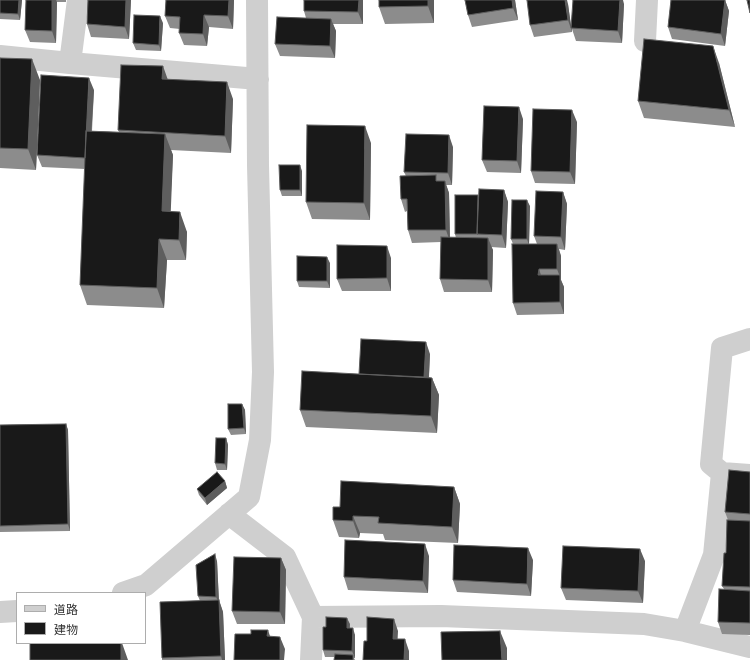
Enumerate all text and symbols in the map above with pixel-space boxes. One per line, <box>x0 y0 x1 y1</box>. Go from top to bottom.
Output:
legend <box>16 592 146 644</box>
text: 道路 <box>54 602 78 616</box>
text: 建物 <box>54 622 78 636</box>

